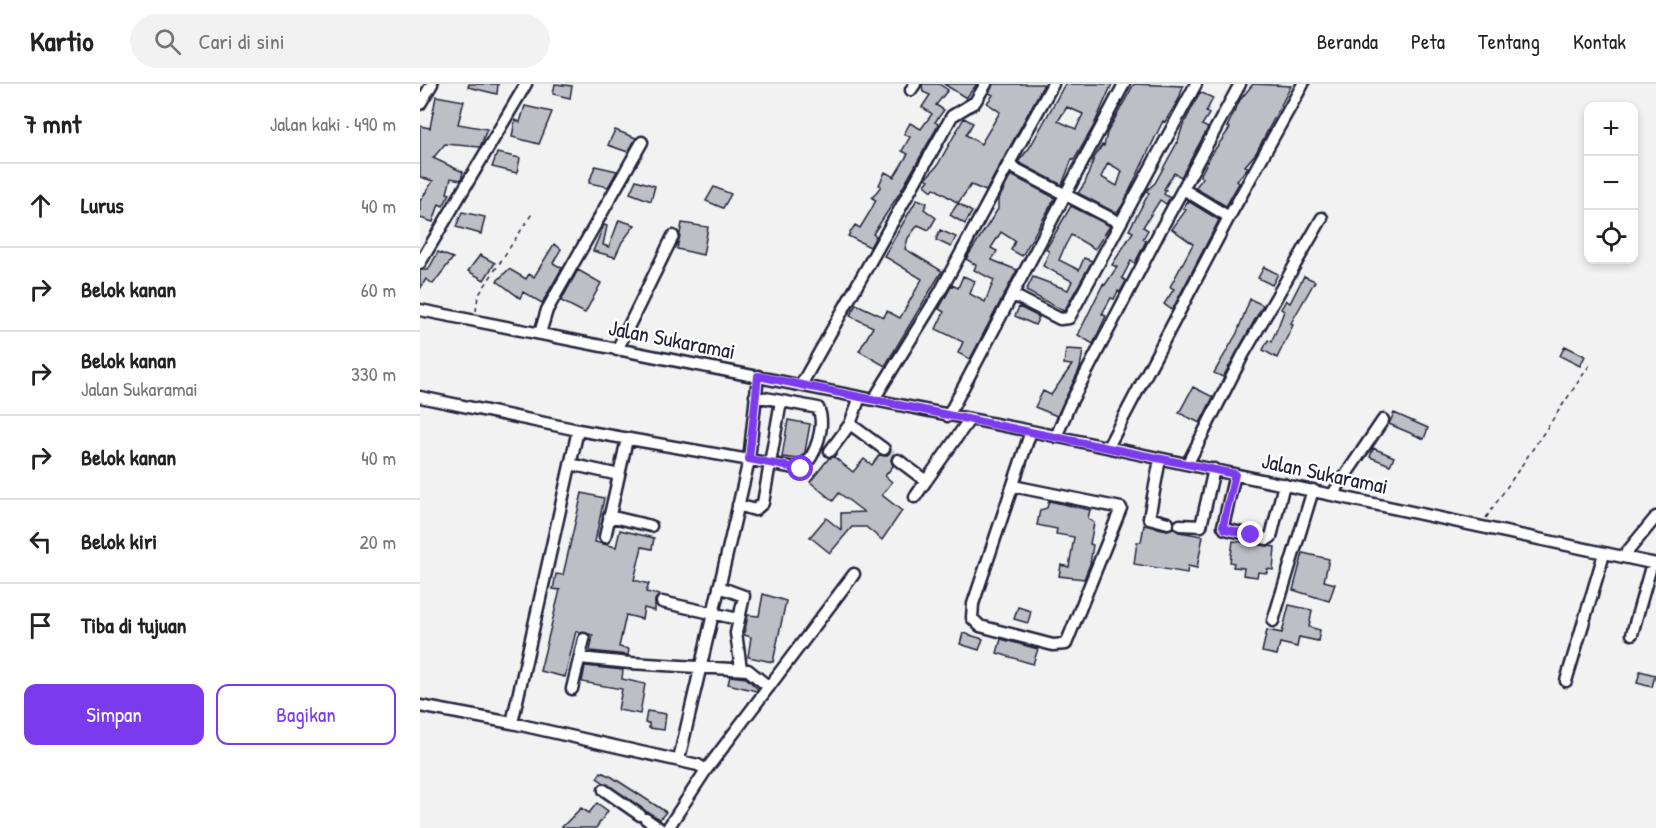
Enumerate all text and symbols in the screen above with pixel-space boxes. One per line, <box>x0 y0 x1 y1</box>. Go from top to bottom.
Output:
search box <box>130 14 550 68</box>
text: Kartio <box>30 22 94 60</box>
icon: search <box>151 25 184 58</box>
text: Cari di sini <box>199 26 285 56</box>
text: Beranda <box>1317 27 1378 56</box>
text: Peta <box>1411 27 1445 56</box>
text: Tentang <box>1478 27 1540 56</box>
text: Kontak <box>1573 27 1626 56</box>
map controls <box>1584 102 1638 264</box>
button: + <box>1584 102 1638 156</box>
text: 7 mnt <box>24 106 81 141</box>
text: Jalan kaki · 490 m <box>270 110 396 137</box>
button: − <box>1584 156 1638 210</box>
icon: ahead <box>24 189 57 222</box>
text: Lurus <box>81 190 124 220</box>
text: 40 m <box>361 192 396 219</box>
button: locate <box>1584 210 1638 264</box>
icon: right <box>24 273 57 306</box>
text: Belok kanan <box>81 274 176 304</box>
text: 60 m <box>361 276 396 303</box>
street label: Jalan Sukaramai <box>606 312 738 366</box>
text: Belok kanan <box>81 345 176 375</box>
icon: right <box>24 357 57 390</box>
text: 330 m <box>351 360 396 387</box>
text: Jalan Sukaramai <box>81 375 198 402</box>
icon: right <box>24 441 57 474</box>
text: Belok kanan <box>81 442 176 472</box>
text: 40 m <box>361 444 396 471</box>
street label: Jalan Sukaramai <box>1259 445 1391 501</box>
route start <box>787 455 813 481</box>
route end <box>1237 521 1263 547</box>
icon: left <box>24 525 57 558</box>
text: Belok kiri <box>81 526 157 556</box>
text: 20 m <box>359 528 396 555</box>
icon: arrive <box>24 609 57 642</box>
text: Tiba di tujuan <box>81 610 186 640</box>
button: Simpan <box>24 684 204 745</box>
button: Bagikan <box>216 684 396 745</box>

